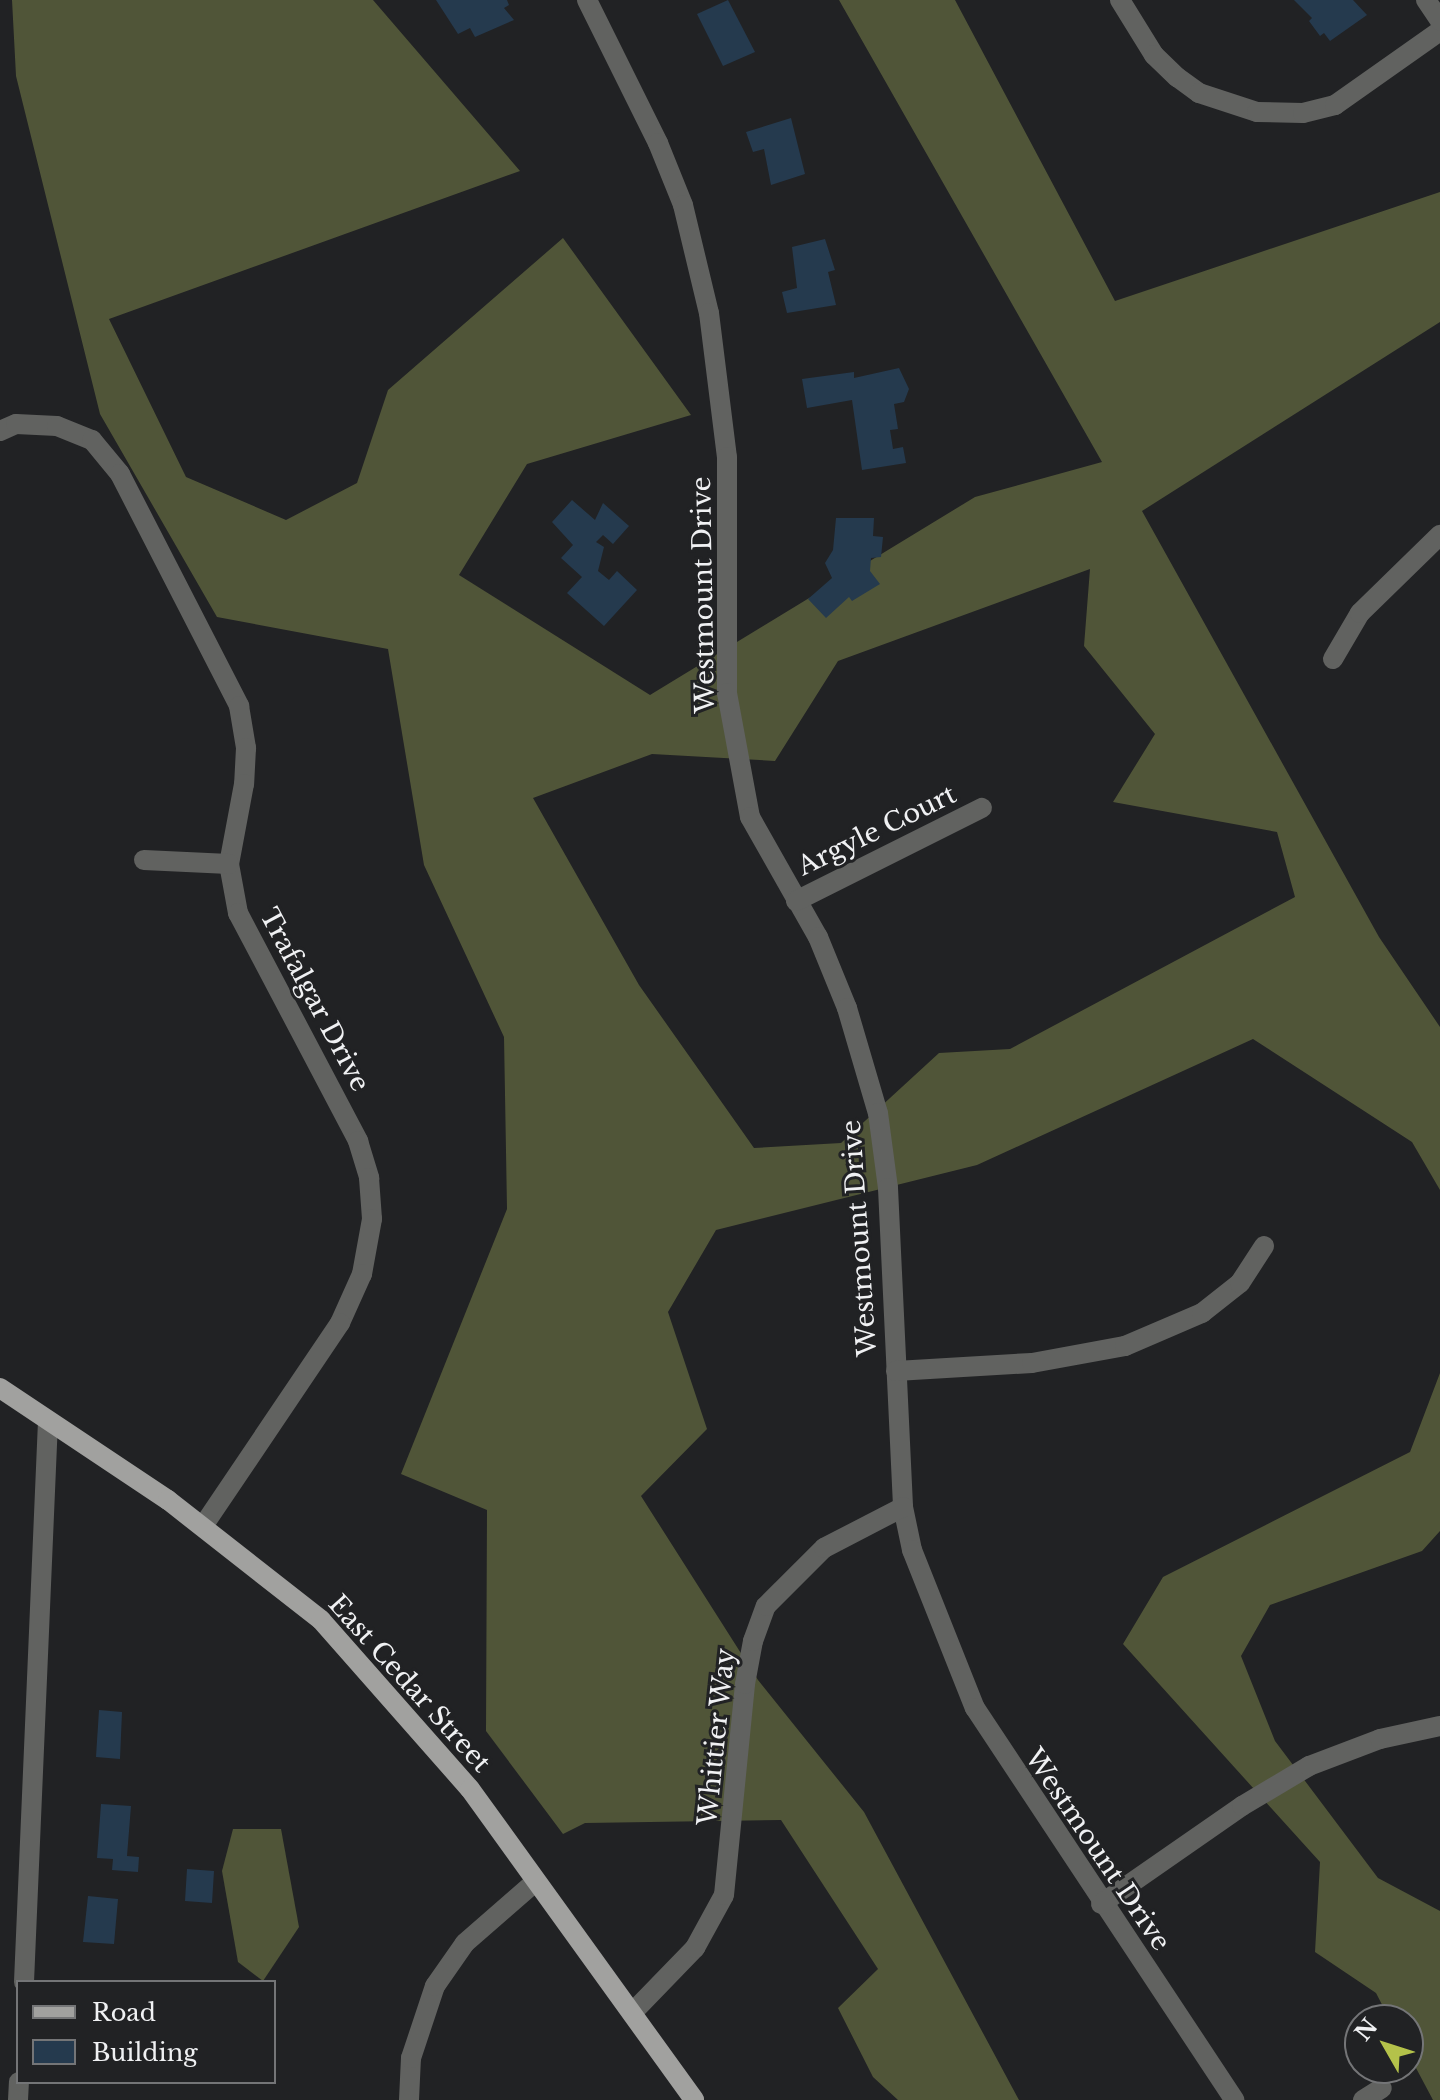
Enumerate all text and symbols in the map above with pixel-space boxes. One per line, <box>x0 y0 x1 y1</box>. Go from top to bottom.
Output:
street label: Westmount Drive <box>686 476 722 714</box>
street label: Argyle Court <box>793 779 961 883</box>
street label: Trafalgar Drive <box>252 903 376 1097</box>
street label: Westmount Drive <box>836 1119 884 1357</box>
street label: East Cedar Street <box>321 1589 497 1779</box>
street label: Whittier Way <box>692 1646 742 1828</box>
street label: Westmount Drive <box>1018 1743 1176 1957</box>
legend <box>16 1980 276 2084</box>
text: Road <box>92 1998 156 2027</box>
north arrow <box>1344 2004 1424 2084</box>
text: N <box>1350 2013 1384 2046</box>
text: Building <box>92 2038 198 2067</box>

